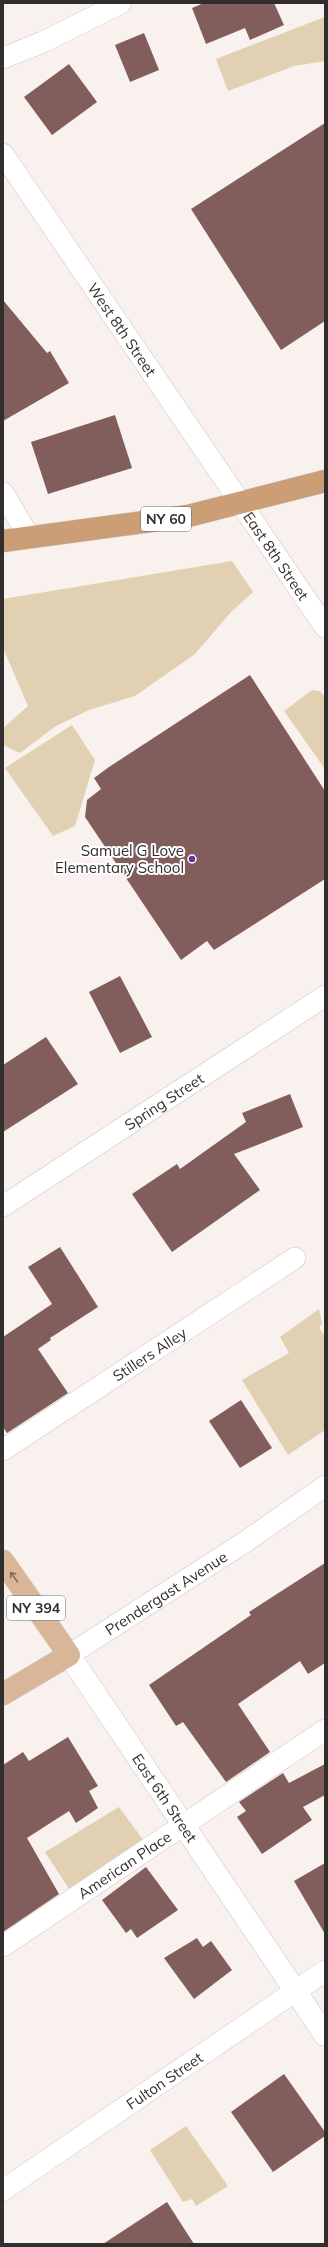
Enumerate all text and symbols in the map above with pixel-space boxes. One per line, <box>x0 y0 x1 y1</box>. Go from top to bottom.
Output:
street label: West 8th Street <box>84 279 161 380</box>
road number: NY 60 <box>141 507 191 531</box>
street label: East 8th Street <box>240 508 313 604</box>
place label: Samuel G Love Elementary School <box>55 841 184 877</box>
marker: Samuel G Love Elementary School <box>187 854 197 864</box>
street label: Spring Street <box>121 1068 207 1134</box>
street label: Stillers Alley <box>109 1323 190 1385</box>
street label: Prendergast Avenue <box>101 1547 230 1639</box>
one-way arrow <box>10 1572 18 1583</box>
road number: NY 394 <box>7 1596 65 1620</box>
street label: East 6th Street <box>128 1750 202 1846</box>
street label: American Place <box>74 1827 175 1903</box>
street label: Fulton Street <box>122 2048 206 2113</box>

